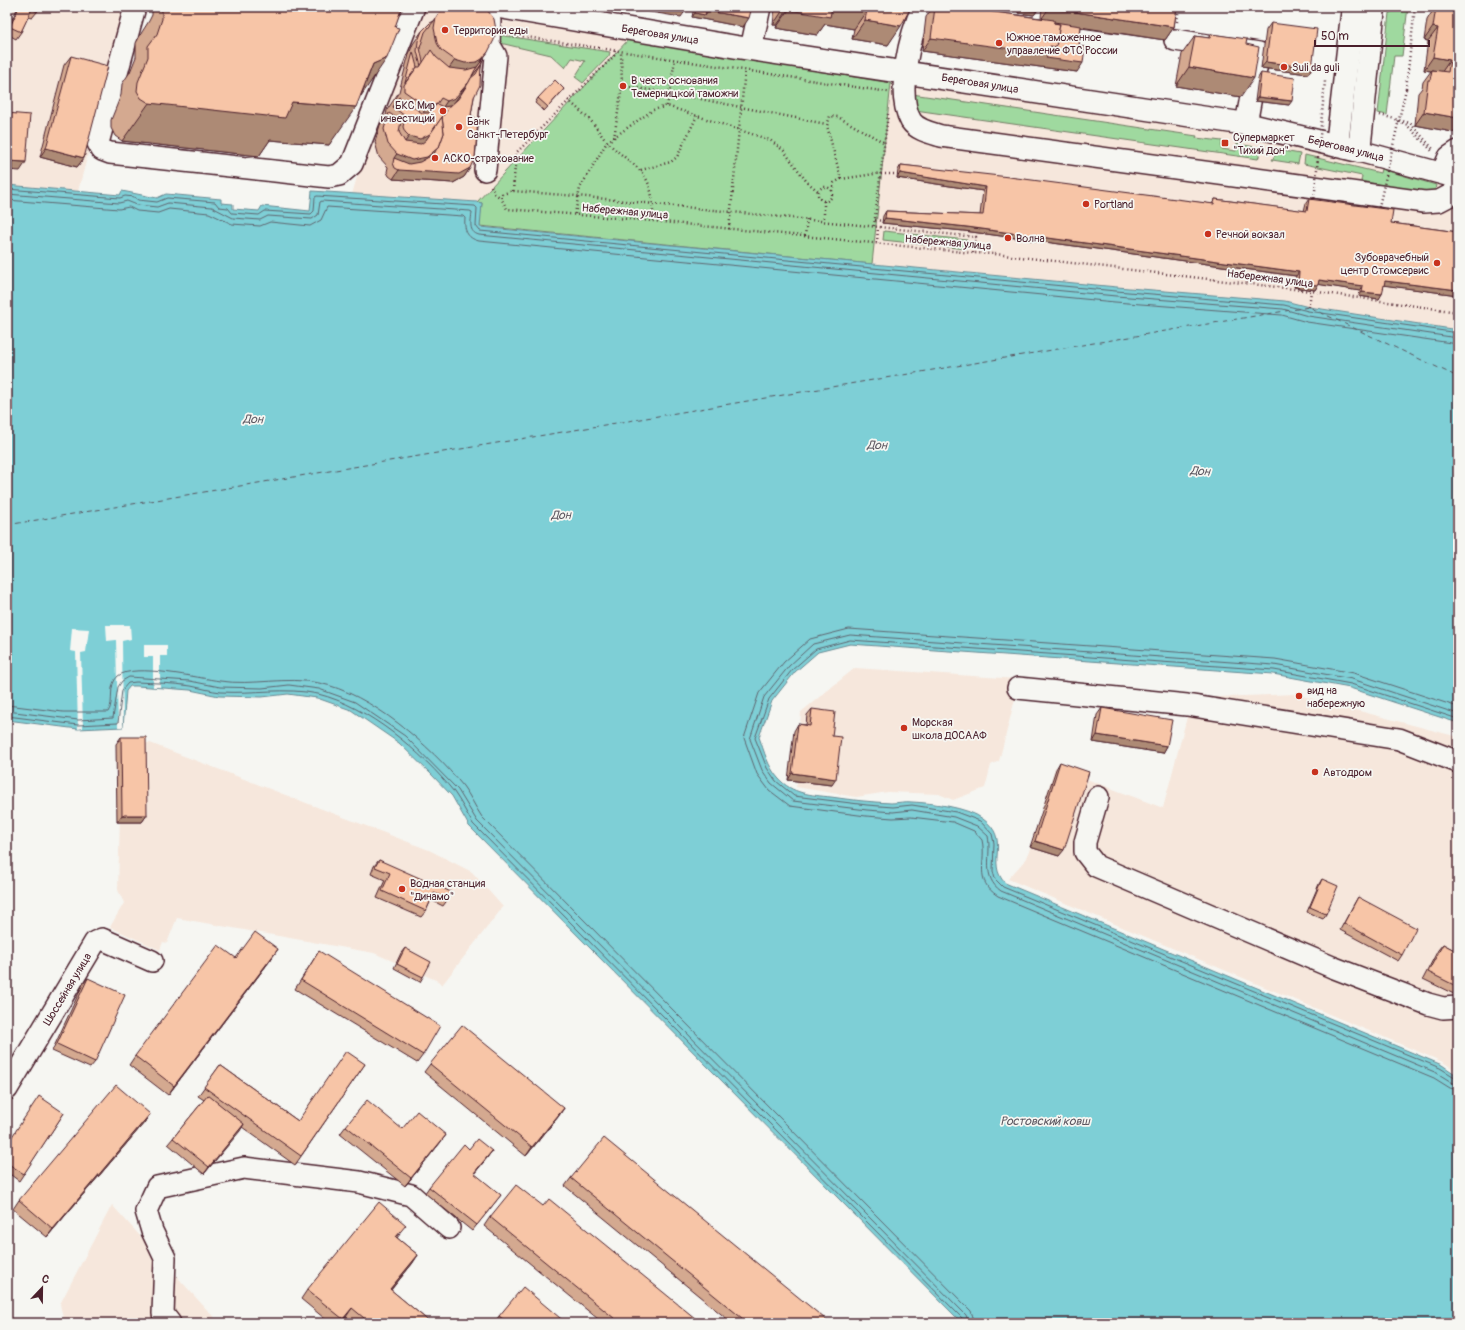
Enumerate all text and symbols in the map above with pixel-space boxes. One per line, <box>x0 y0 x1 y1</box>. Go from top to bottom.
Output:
street label: Береговая улица <box>620 22 699 47</box>
scale bar <box>1315 22 1429 48</box>
place label: Территория еды <box>453 24 528 37</box>
marker: Территория еды <box>440 25 450 35</box>
text: 50 m <box>1321 29 1349 44</box>
place label: Южное таможенное управление ФТС России <box>1006 31 1118 57</box>
marker: Южное таможенное управление ФТС России <box>994 38 1004 48</box>
place label: Suli da guli <box>1292 61 1339 74</box>
marker: Suli da guli <box>1279 62 1289 72</box>
street label: Береговая улица <box>940 71 1019 96</box>
place label: В честь основания Темерницкой таможни <box>631 74 738 100</box>
marker: В честь основания Темерницкой таможни <box>618 81 628 91</box>
place label: БКС Мир инвестиций <box>381 99 435 125</box>
marker: БКС Мир инвестиций <box>438 106 448 116</box>
place label: Банк Санкт-Петербург <box>467 115 549 141</box>
marker: Банк Санкт-Петербург <box>454 122 464 132</box>
place label: Супермаркет "Тихий Дон" <box>1233 131 1295 157</box>
street label: Береговая улица <box>1307 133 1385 164</box>
marker: Супермаркет "Тихий Дон" <box>1220 138 1230 148</box>
place label: АСКО-страхование <box>443 152 534 165</box>
marker: АСКО-страхование <box>430 153 440 163</box>
place label: Portland <box>1094 198 1133 211</box>
marker: Portland <box>1081 199 1091 209</box>
street label: Набережная улица <box>581 201 669 222</box>
place label: Речной вокзал <box>1216 228 1285 241</box>
marker: Речной вокзал <box>1203 229 1213 239</box>
street label: Набережная улица <box>904 232 992 253</box>
place label: Волна <box>1016 232 1045 245</box>
marker: Волна <box>1003 233 1013 243</box>
place label: Зубоврачебный центр Стомсервис <box>1341 251 1429 277</box>
marker: Зубоврачебный центр Стомсервис <box>1432 258 1442 268</box>
street label: Набережная улица <box>1226 267 1314 290</box>
water label: Дон <box>242 412 264 427</box>
water label: Дон <box>866 438 888 453</box>
water label: Дон <box>1189 463 1211 480</box>
water label: Дон <box>550 508 572 523</box>
place label: вид на набережную <box>1307 684 1365 710</box>
marker: вид на набережную <box>1294 691 1304 701</box>
place label: Морская школа ДОСААФ <box>912 716 987 742</box>
marker: Морская школа ДОСААФ <box>899 723 909 733</box>
place label: Автодром <box>1323 766 1372 779</box>
marker: Автодром <box>1310 767 1320 777</box>
place label: Водная станция "Динамо" <box>410 877 485 903</box>
marker: Водная станция "Динамо" <box>397 884 407 894</box>
street label: Шоссейная улица <box>41 951 94 1028</box>
water label: Ростовский ковш <box>1000 1114 1091 1129</box>
north arrow <box>22 1268 62 1308</box>
text: С <box>40 1272 51 1287</box>

